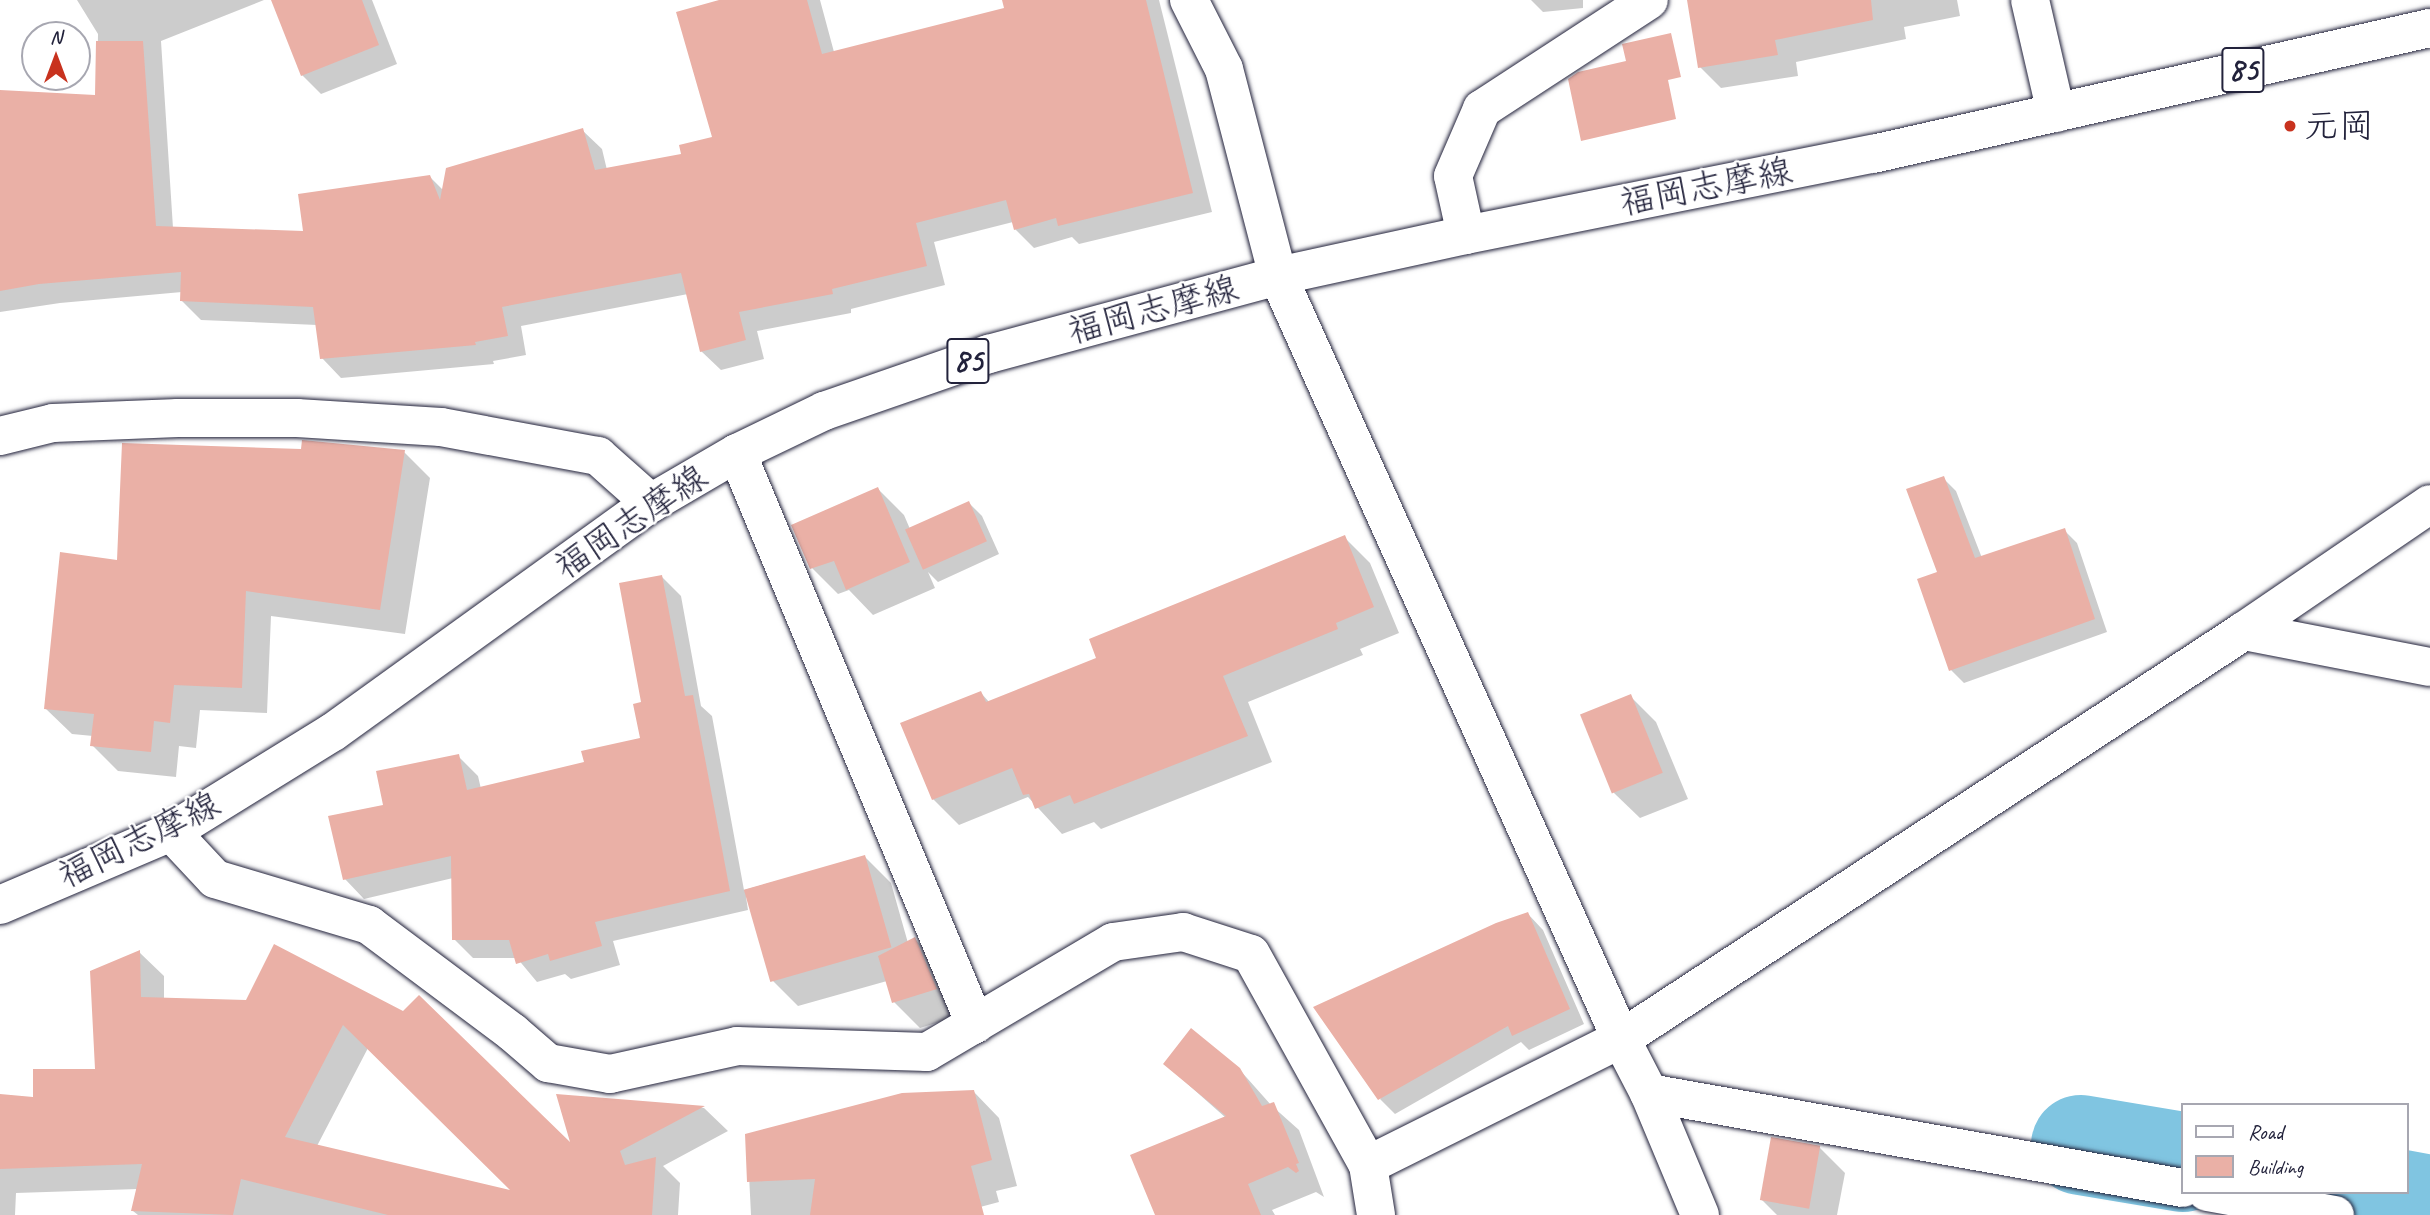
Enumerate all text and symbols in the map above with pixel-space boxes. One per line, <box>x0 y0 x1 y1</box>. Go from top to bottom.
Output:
north arrow <box>21 21 91 91</box>
text: N <box>50 25 62 49</box>
road number: 85 <box>2220 40 2266 100</box>
place label: 元岡 <box>2304 105 2374 147</box>
marker: 元岡 <box>2282 118 2298 134</box>
street label: 福岡志摩線 <box>1616 150 1796 224</box>
street label: 福岡志摩線 <box>1063 267 1243 353</box>
road number: 85 <box>945 332 991 390</box>
street label: 福岡志摩線 <box>547 456 715 588</box>
street label: 福岡志摩線 <box>51 783 227 897</box>
legend <box>2182 1103 2409 1194</box>
text: Road <box>2248 1119 2283 1145</box>
text: Building <box>2248 1154 2303 1180</box>

